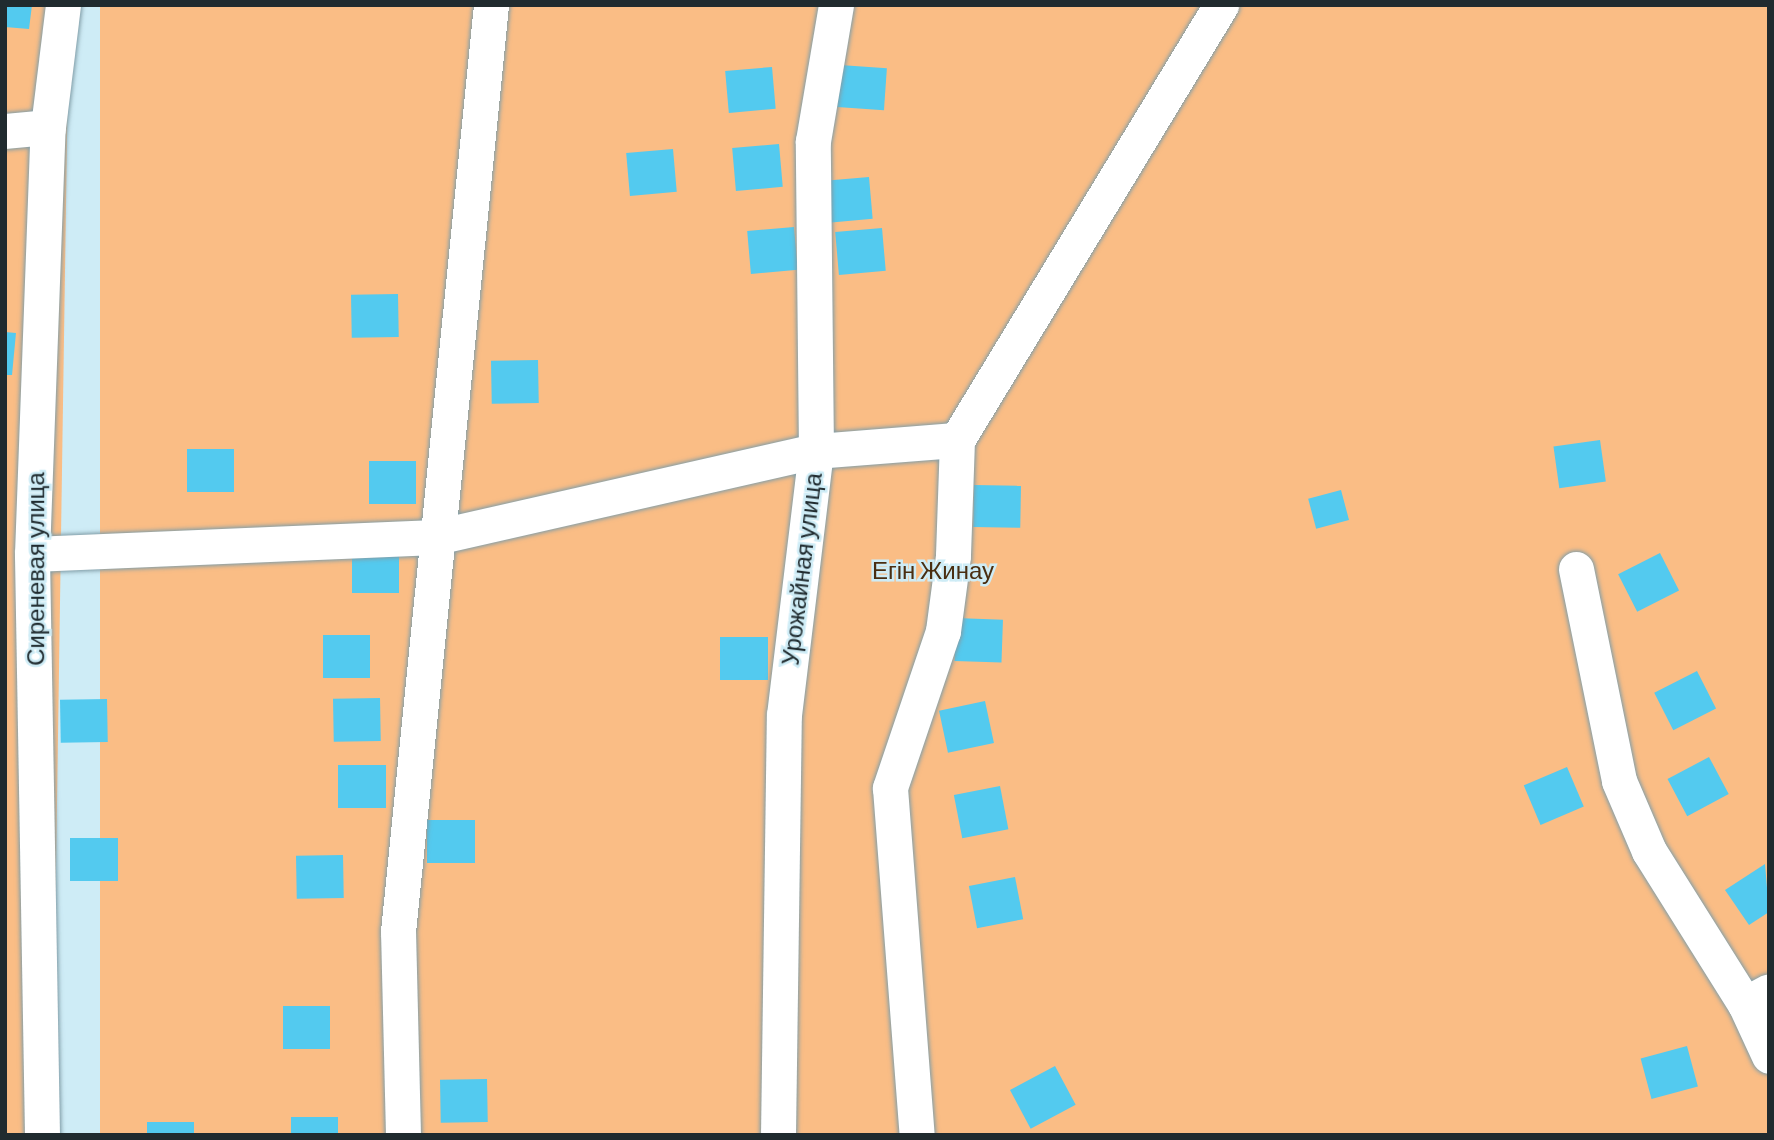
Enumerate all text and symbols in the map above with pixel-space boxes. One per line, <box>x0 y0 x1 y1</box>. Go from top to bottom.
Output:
street label: Урожайная улица <box>775 471 827 667</box>
street label: Сиреневая улица <box>21 472 49 666</box>
park label: Егін Жинау <box>872 556 994 584</box>

